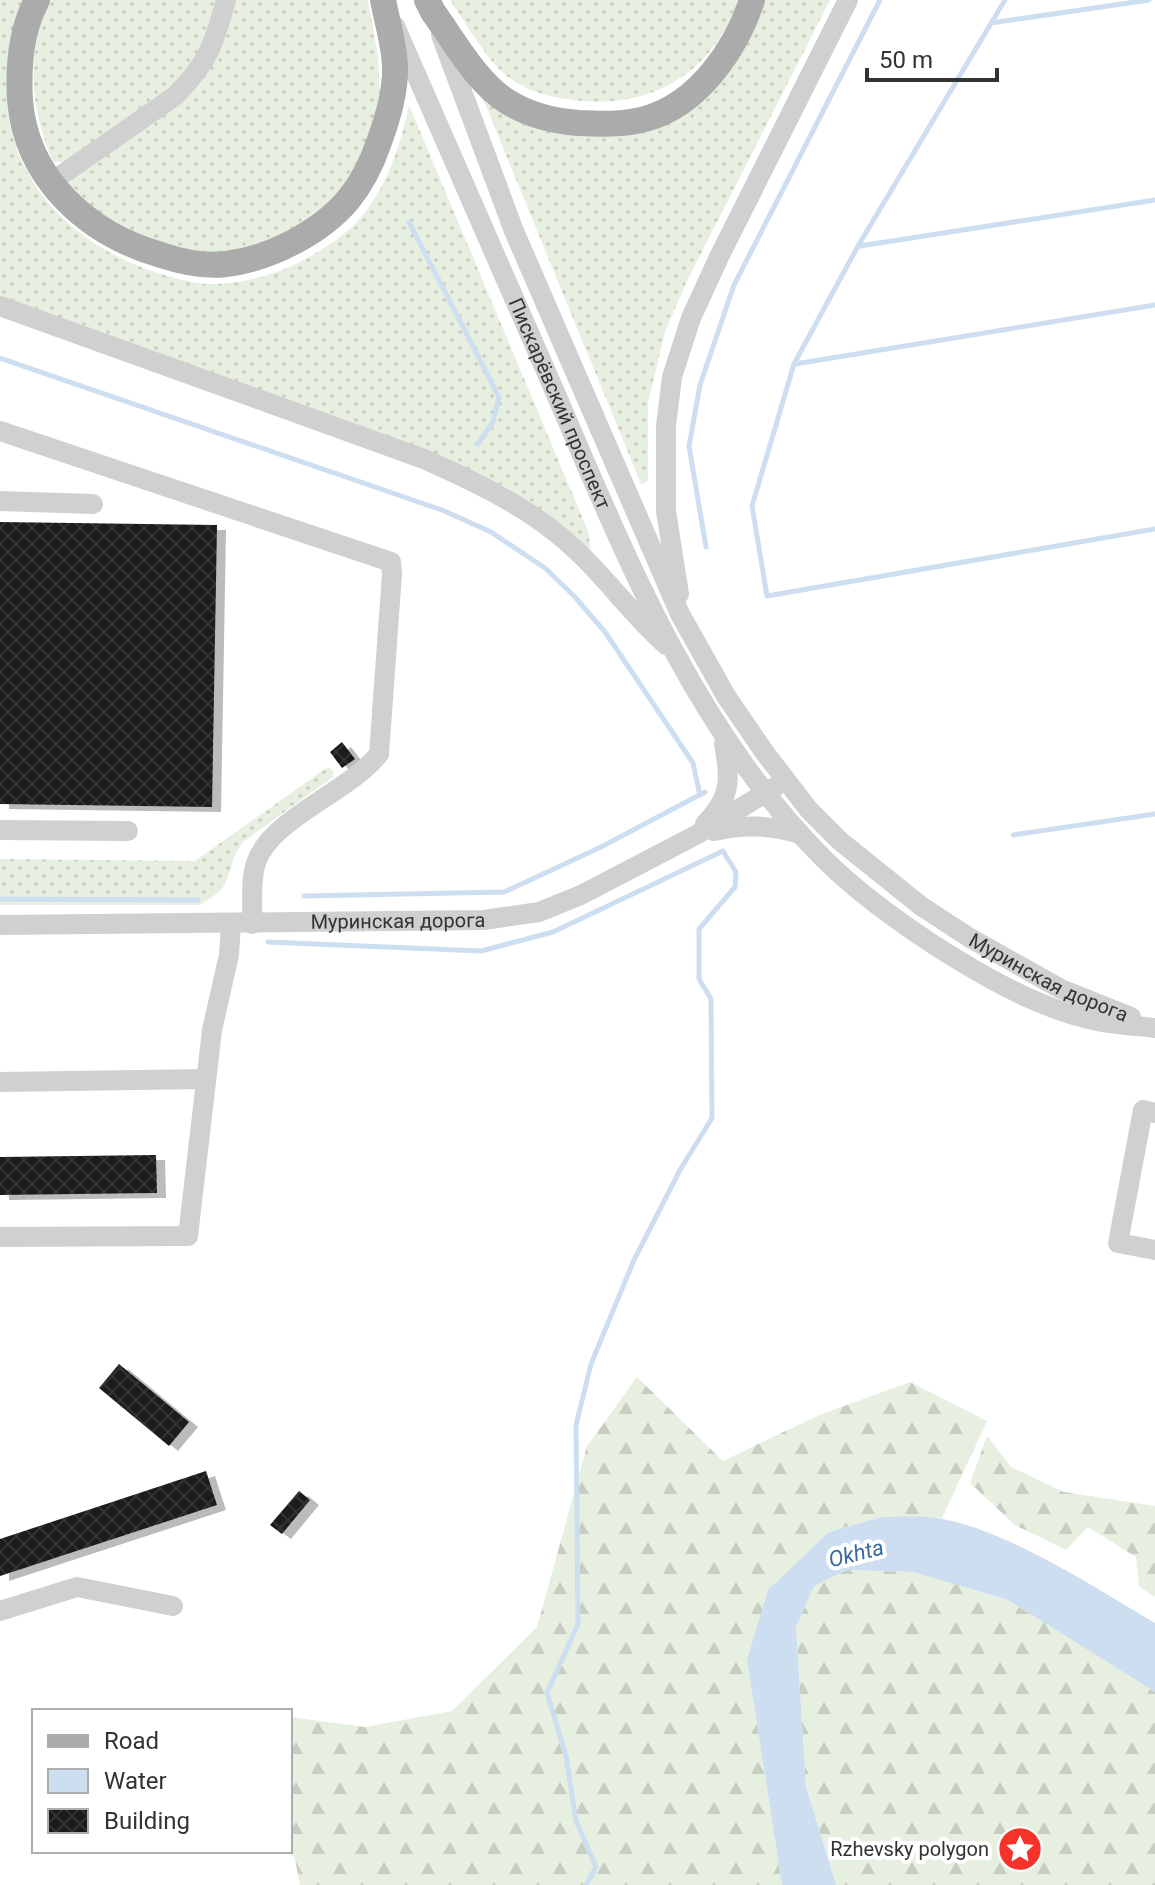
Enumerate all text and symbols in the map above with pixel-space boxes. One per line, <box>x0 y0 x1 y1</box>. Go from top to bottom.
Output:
scale bar <box>867 32 997 82</box>
text: 50 m <box>879 46 933 74</box>
street label: Пискарёвский проспект <box>504 294 616 513</box>
street label: Муринская дорога <box>310 908 486 934</box>
street label: Муринская дорога <box>965 928 1132 1027</box>
water label: Okhta <box>826 1535 886 1572</box>
legend <box>32 1709 292 1853</box>
text: Road <box>104 1727 159 1755</box>
text: Water <box>104 1767 167 1795</box>
text: Building <box>104 1807 190 1835</box>
place icon: Rzhevsky polygon <box>996 1825 1044 1873</box>
place label: Rzhevsky polygon <box>830 1837 989 1861</box>

